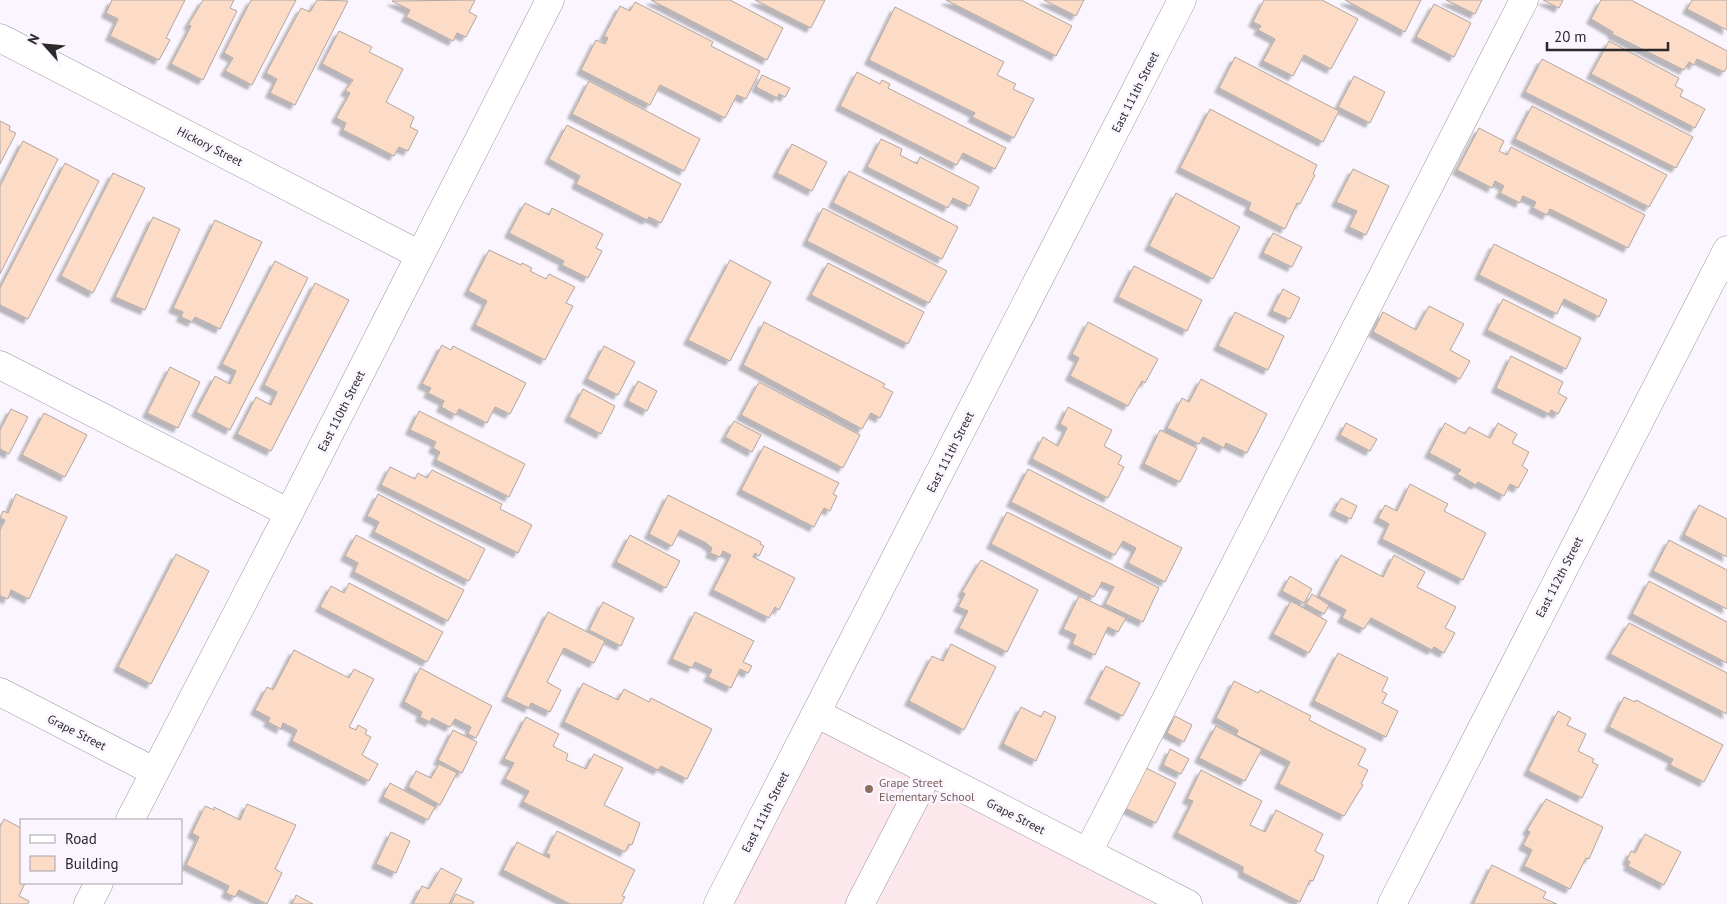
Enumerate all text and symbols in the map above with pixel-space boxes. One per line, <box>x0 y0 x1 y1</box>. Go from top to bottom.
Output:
north arrow <box>20 20 70 70</box>
scale bar <box>1547 20 1668 52</box>
text: 20 m <box>1554 27 1587 46</box>
text: N <box>23 31 44 47</box>
street label: East 111th Street <box>1108 49 1162 135</box>
street label: Hickory Street <box>175 123 245 169</box>
street label: East 110th Street <box>314 368 368 454</box>
street label: East 111th Street <box>923 409 977 495</box>
street label: East 112th Street <box>1532 534 1586 620</box>
street label: Grape Street <box>45 711 109 753</box>
street label: East 111th Street <box>738 769 792 855</box>
place label: Grape Street Elementary School <box>879 775 975 804</box>
marker: Grape Street Elementary School <box>863 783 875 795</box>
street label: Grape Street <box>984 795 1048 837</box>
legend <box>20 819 182 884</box>
text: Road <box>65 829 97 848</box>
text: Building <box>65 854 119 873</box>

